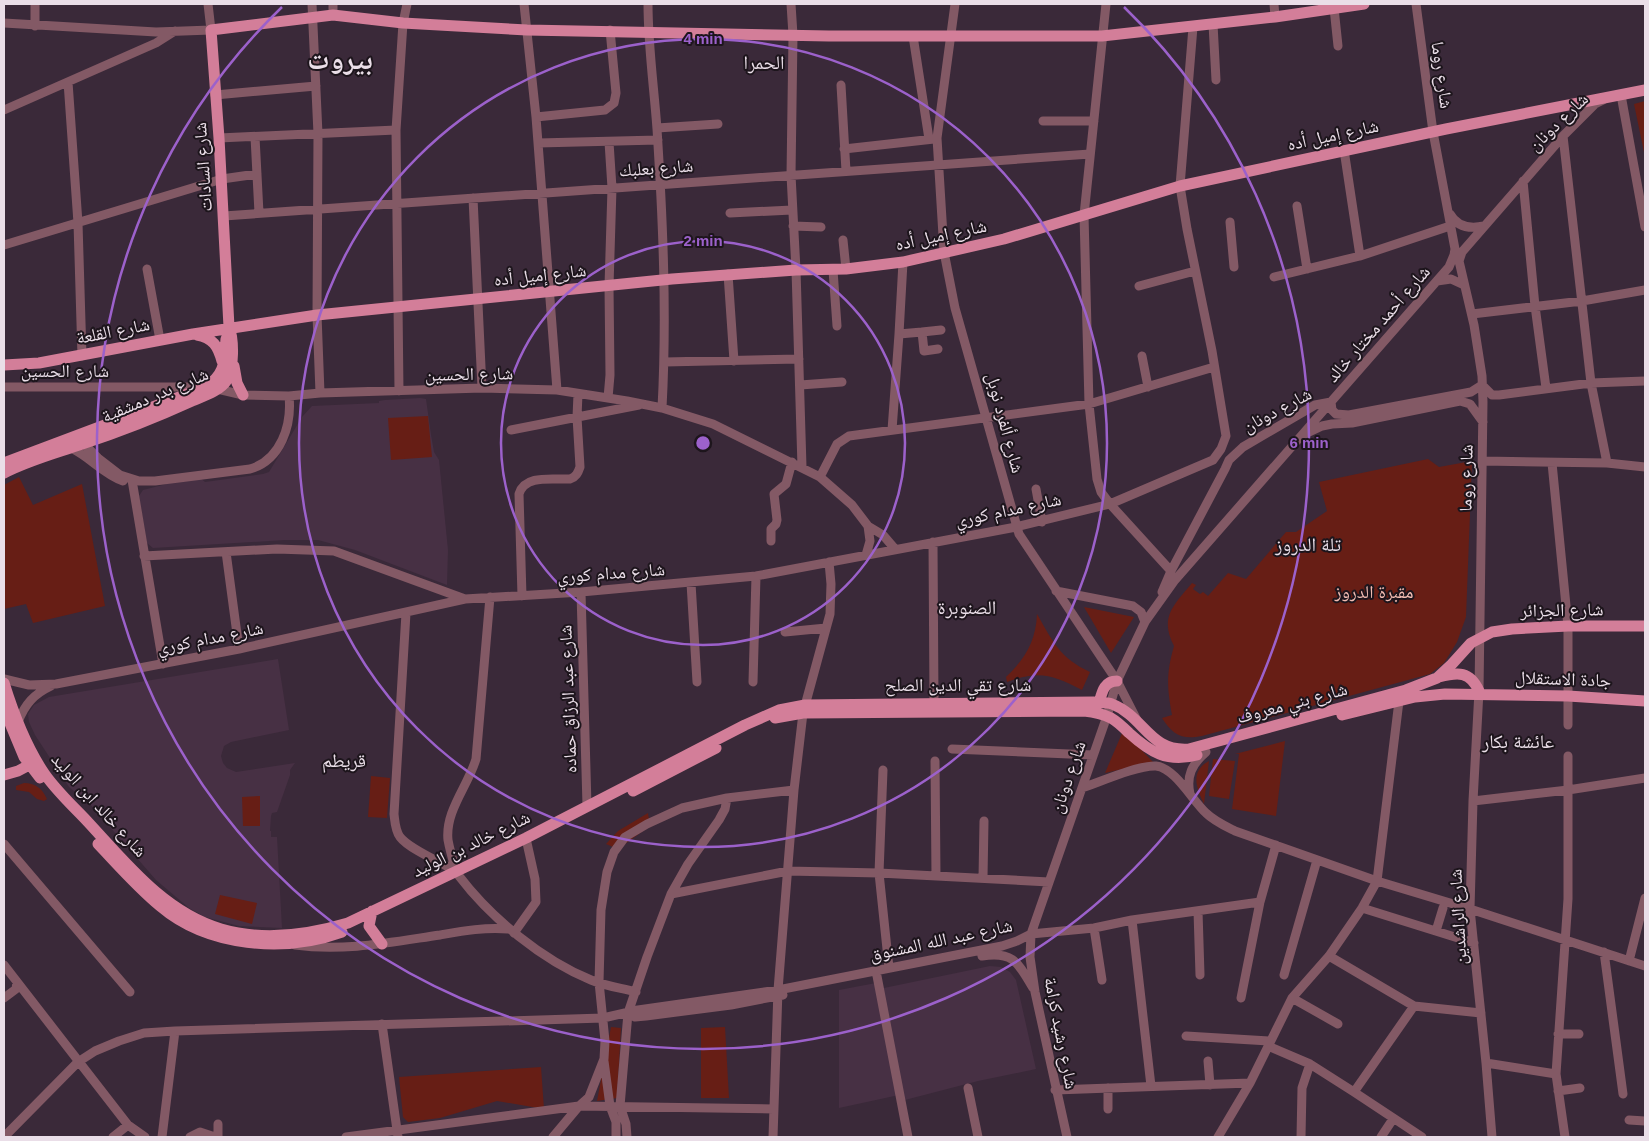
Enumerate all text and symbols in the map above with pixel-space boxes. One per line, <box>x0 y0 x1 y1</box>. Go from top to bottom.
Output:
text: 4 min <box>683 30 723 47</box>
street label: شارع روما <box>1426 40 1457 110</box>
district label: بيروت <box>307 44 373 76</box>
district label: الحمرا <box>743 52 785 74</box>
street label: شارع دونان <box>1524 89 1593 156</box>
street label: شارع إميل أده <box>1285 115 1381 156</box>
street label: شارع السادات <box>190 122 217 212</box>
street label: شارع بعلبك <box>618 155 694 182</box>
street label: شارع إميل أده <box>893 215 989 256</box>
text: 2 min <box>683 232 723 249</box>
street label: شارع إميل أده <box>493 259 587 292</box>
street label: شارع أحمد مختار خالد <box>1322 261 1435 387</box>
street label: شارع القلعة <box>75 314 152 349</box>
street label: شارع الحسين <box>21 361 109 382</box>
street label: شارع الحسين <box>425 363 513 386</box>
street label: شارع بدر دمشقية <box>99 364 212 427</box>
street label: شارع ألفرد نوبل <box>981 370 1029 476</box>
street label: شارع دونان <box>1239 384 1315 437</box>
centre of rings <box>694 434 712 452</box>
text: 6 min <box>1289 434 1329 451</box>
street label: شارع روما <box>1455 444 1478 512</box>
street label: شارع مدام كوري <box>953 489 1064 535</box>
district label: تلة الدروز <box>1274 534 1341 556</box>
street label: شارع مدام كوري <box>556 559 666 591</box>
park label: مقبرة الدروز <box>1334 582 1414 603</box>
district label: الصنوبرة <box>938 597 996 619</box>
street label: شارع الجزائر <box>1519 599 1604 622</box>
street label: شارع مدام كوري <box>155 618 266 663</box>
street label: شارع عبد الرزاق حماده <box>555 624 582 774</box>
street label: جادة الاستقلال <box>1514 667 1612 692</box>
street label: شارع تقي الدين الصلح <box>885 675 1031 700</box>
street label: شارع بني معروف <box>1235 679 1351 732</box>
district label: عائشة بكار <box>1481 731 1554 753</box>
street label: شارع دونان <box>1046 738 1091 816</box>
street label: شارع خالد ابن الوليد <box>46 749 151 862</box>
district label: قريطم <box>322 750 366 773</box>
street label: شارع خالد بن الوليد <box>409 807 534 882</box>
street label: شارع الراشدين <box>1446 869 1471 965</box>
street label: شارع عبد الله المشنوق <box>868 915 1014 966</box>
street label: شارع رشيد كرامة <box>1039 975 1082 1091</box>

